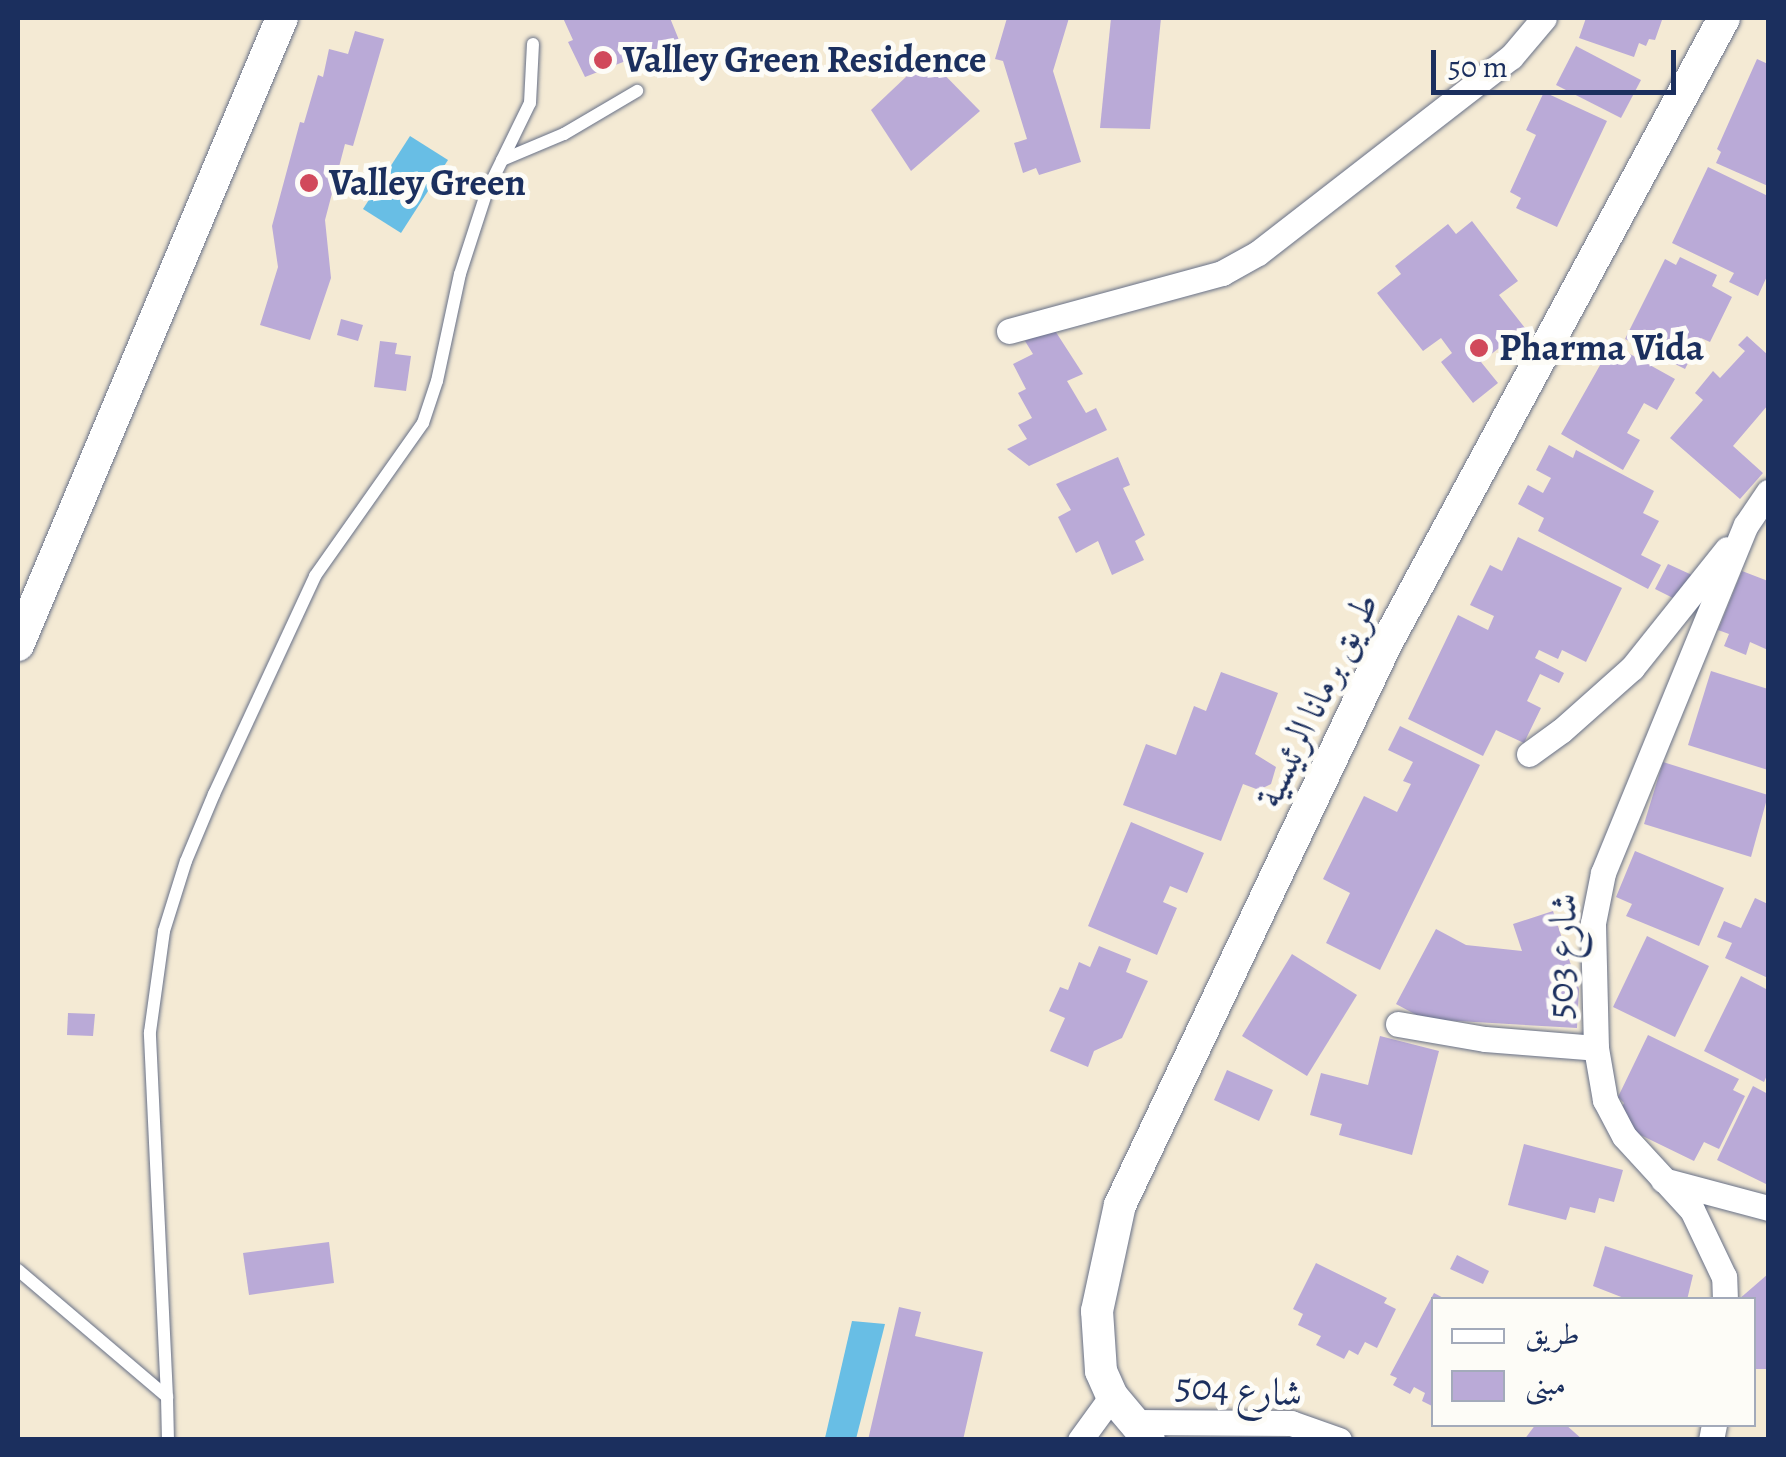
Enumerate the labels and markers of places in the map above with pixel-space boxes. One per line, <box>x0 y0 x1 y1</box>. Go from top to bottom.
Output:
place label: Valley Green Residence <box>623 37 987 83</box>
marker: Valley Green Residence <box>592 49 614 71</box>
place label: Valley Green <box>329 160 526 206</box>
marker: Valley Green <box>298 172 320 194</box>
place label: Pharma Vida <box>1499 325 1704 371</box>
marker: Pharma Vida <box>1468 337 1490 359</box>

